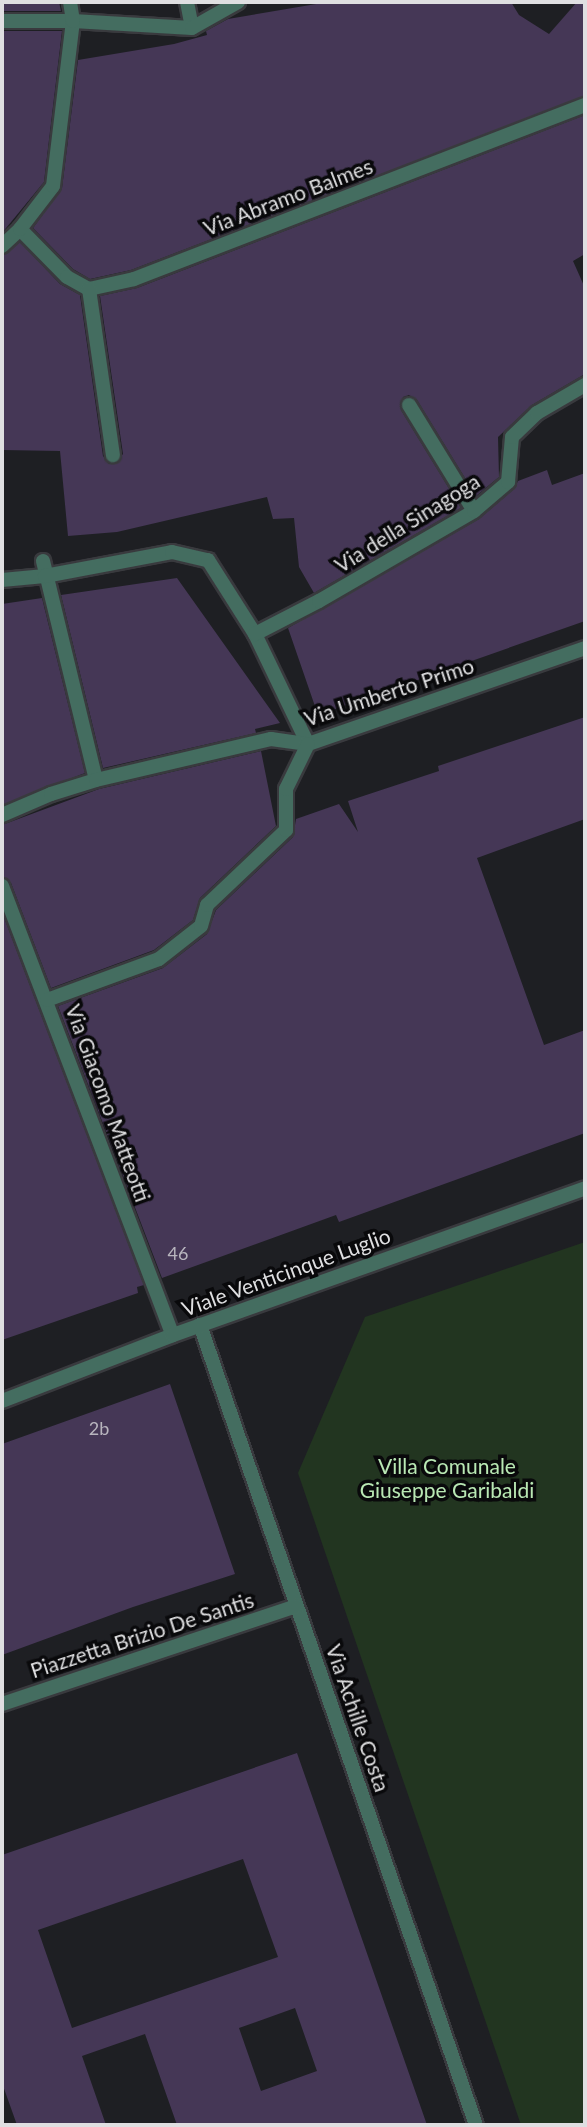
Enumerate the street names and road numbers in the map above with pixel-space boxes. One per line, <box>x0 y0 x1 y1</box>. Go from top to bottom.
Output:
street label: Via Abramo Balmes <box>200 153 376 241</box>
street label: Via della Sinagoga <box>330 468 484 578</box>
street label: Via Umberto Primo <box>301 653 477 731</box>
street label: Via Giacomo Matteotti <box>61 1001 155 1205</box>
street label: Viale Venticinque Luglio <box>178 1222 394 1322</box>
street label: Piazzetta Brizio De Santis <box>27 1587 257 1683</box>
street label: Via Achille Costa <box>321 1641 395 1795</box>

